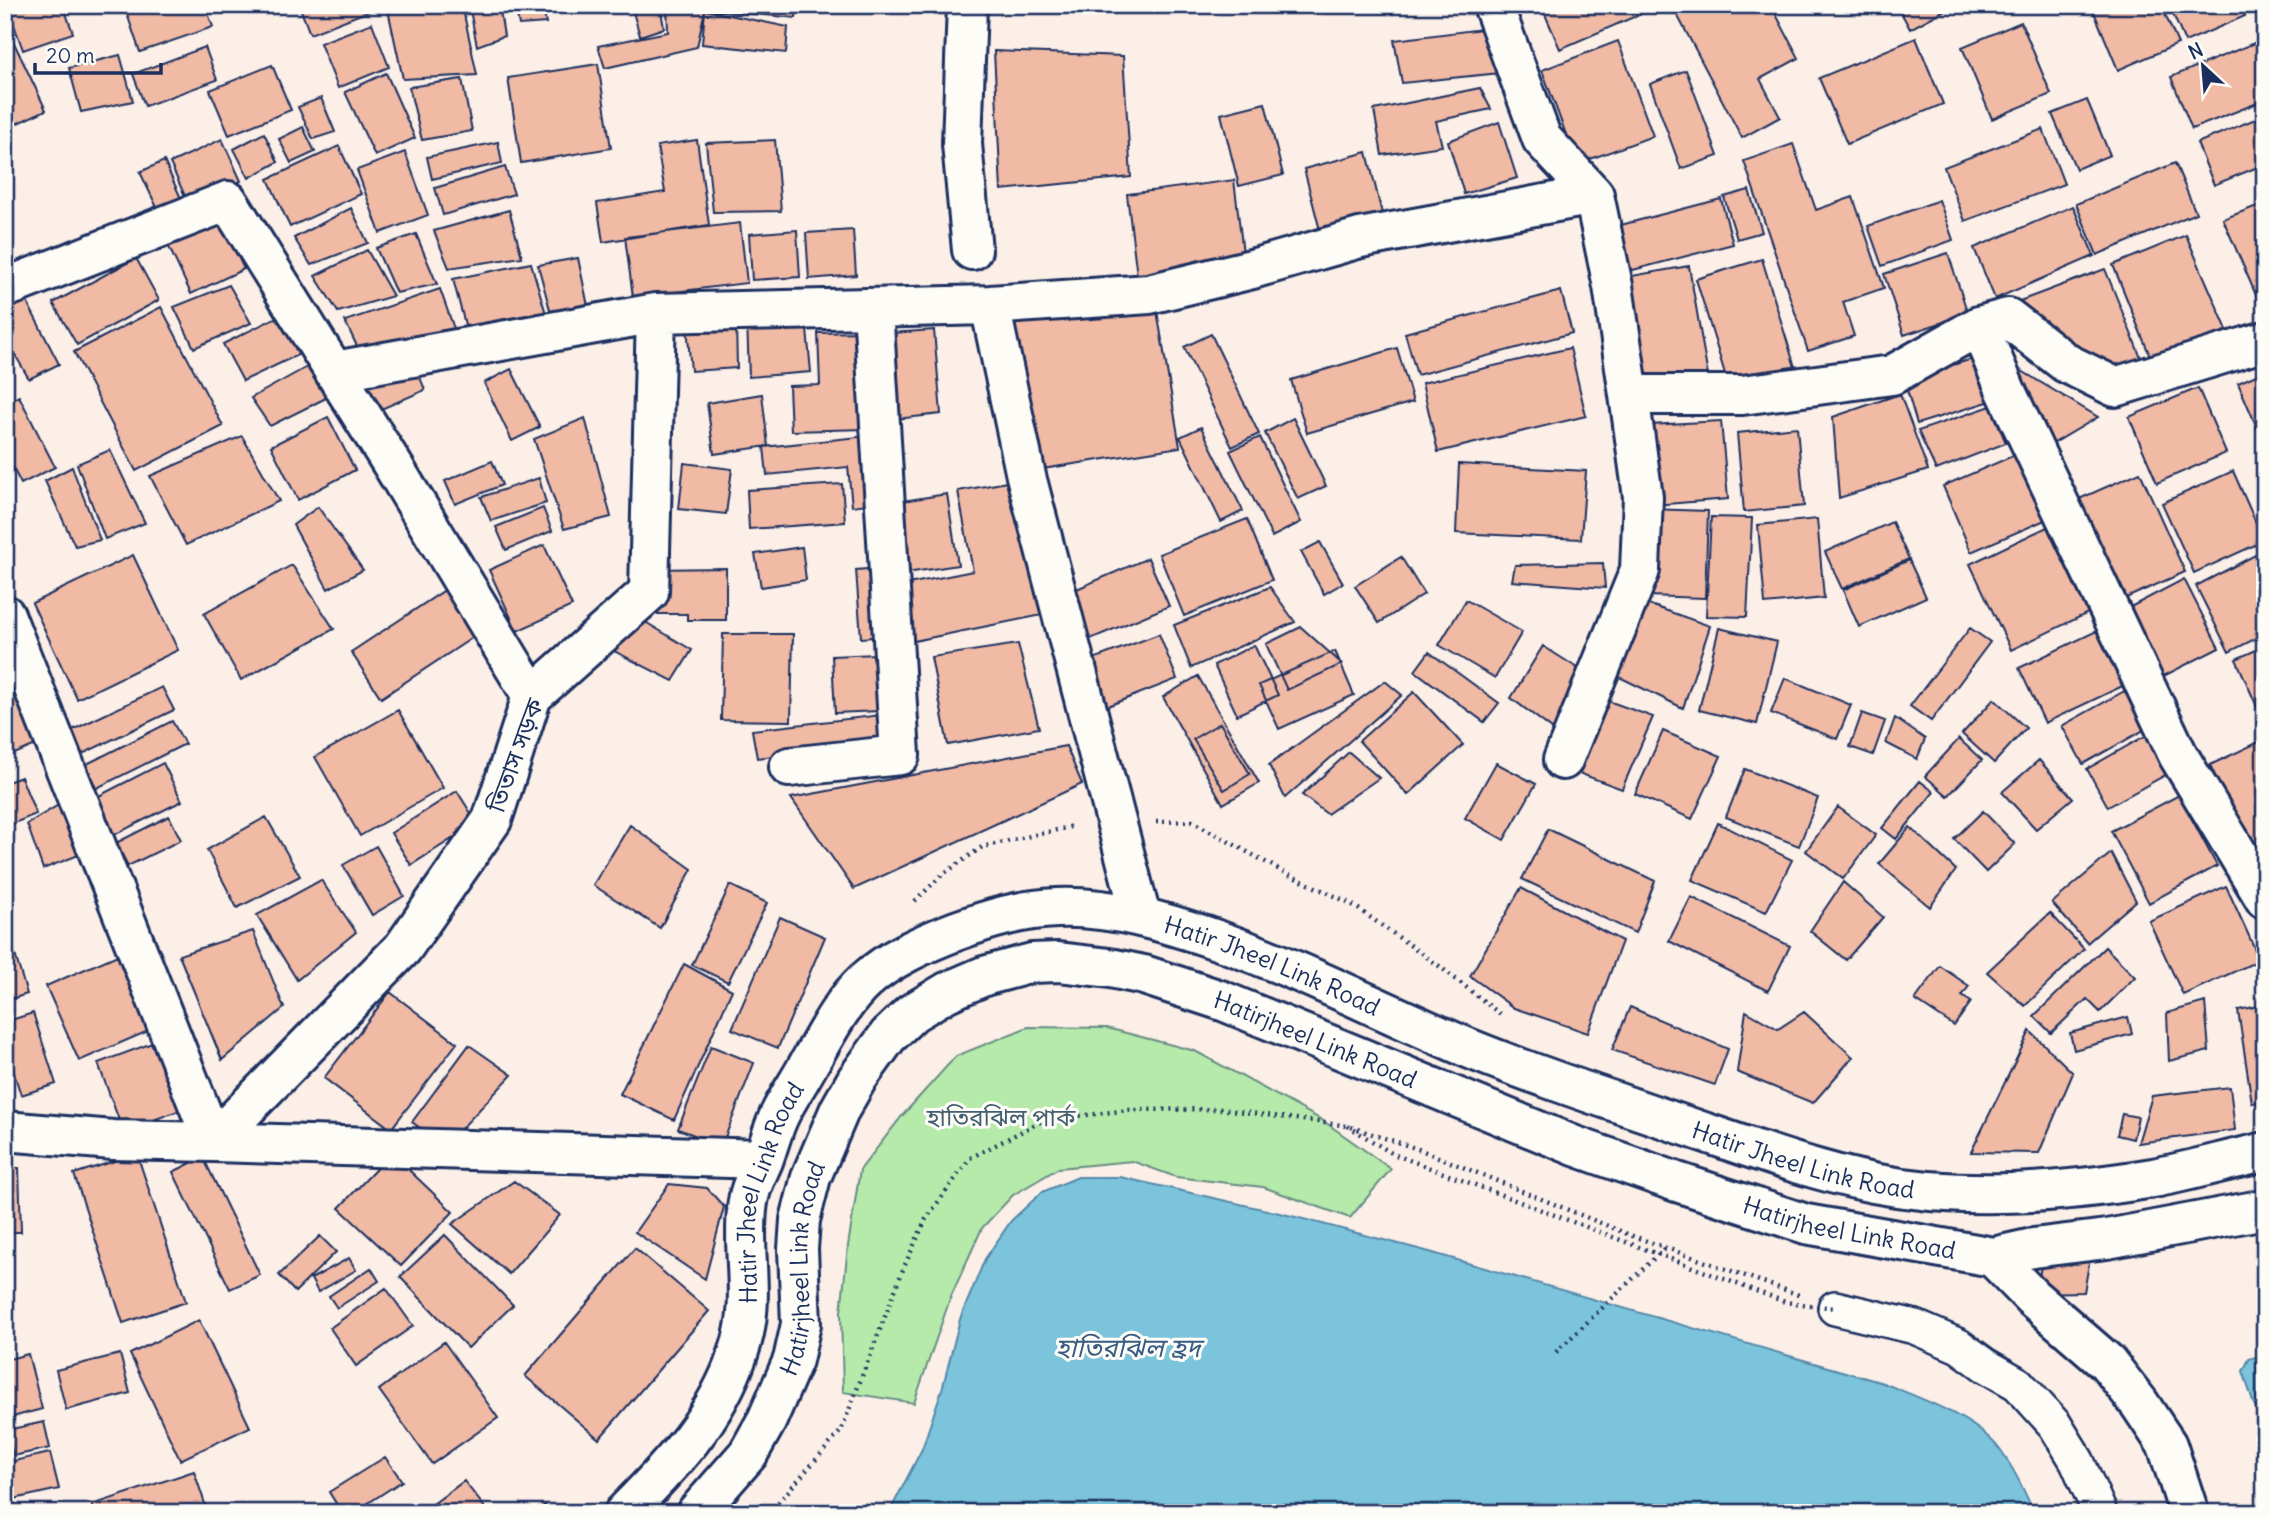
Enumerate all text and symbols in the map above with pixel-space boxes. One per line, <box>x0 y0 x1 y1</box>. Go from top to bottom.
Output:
scale bar <box>35 32 161 76</box>
north arrow <box>2168 32 2238 102</box>
text: N <box>2184 37 2207 64</box>
text: 20 m <box>46 42 95 69</box>
street label: তিতাস সড়ক <box>480 693 550 817</box>
street label: Hatir Jheel Link Road <box>1161 909 1385 1022</box>
street label: Hatirjheel Link Road <box>1210 984 1421 1094</box>
street label: Hatir Jheel Link Road <box>731 1076 810 1304</box>
park label: হাতিরঝিল পার্ক <box>926 1102 1076 1132</box>
street label: Hatir Jheel Link Road <box>1688 1114 1916 1204</box>
street label: Hatirjheel Link Road <box>773 1156 831 1380</box>
street label: Hatirjheel Link Road <box>1739 1190 1958 1265</box>
water label: হাতিরঝিল হ্রদ <box>1056 1331 1205 1364</box>

